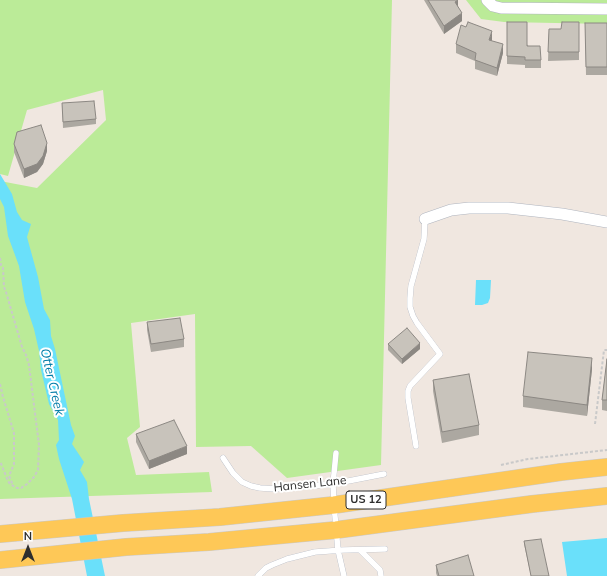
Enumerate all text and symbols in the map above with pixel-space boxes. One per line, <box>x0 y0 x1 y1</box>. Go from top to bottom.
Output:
water label: Otter Creek <box>37 347 67 417</box>
street label: Hansen Lane <box>273 473 347 495</box>
road number: US 12 <box>346 491 386 509</box>
north arrow <box>8 528 48 568</box>
text: N <box>24 529 32 543</box>

